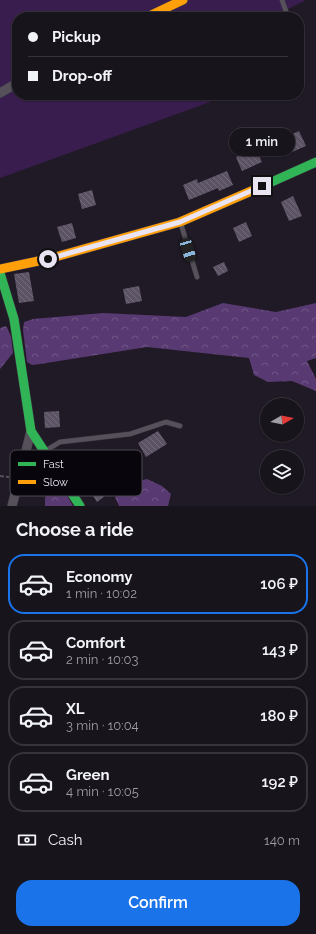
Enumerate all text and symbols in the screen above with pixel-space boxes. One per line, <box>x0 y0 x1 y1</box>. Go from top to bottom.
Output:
text: Pickup <box>52 28 101 46</box>
text: Drop-off <box>52 67 112 85</box>
callout: 1 min <box>229 128 295 156</box>
text: 1 min <box>246 134 278 149</box>
route end <box>253 177 271 195</box>
car <box>179 237 197 263</box>
route start <box>39 250 57 268</box>
north arrow <box>260 398 304 442</box>
map controls <box>260 398 304 494</box>
legend <box>10 450 142 496</box>
button: layers <box>260 450 304 494</box>
text: Fast <box>43 458 64 471</box>
text: Slow <box>43 476 68 489</box>
text: Choose a ride <box>16 519 134 540</box>
icon: car <box>18 566 54 602</box>
text: Economy <box>66 568 133 586</box>
text: 106 ₽ <box>260 575 298 593</box>
text: 1 min · 10:02 <box>66 586 137 601</box>
icon: car <box>18 632 54 668</box>
text: Comfort <box>66 634 125 652</box>
text: 143 ₽ <box>262 641 298 659</box>
text: 2 min · 10:03 <box>66 652 138 667</box>
icon: car <box>18 698 54 734</box>
text: XL <box>66 700 84 718</box>
text: 180 ₽ <box>260 707 298 725</box>
text: 3 min · 10:04 <box>66 718 139 733</box>
icon: car <box>18 764 54 800</box>
text: Green <box>66 766 110 784</box>
text: 192 ₽ <box>262 773 298 791</box>
text: 4 min · 10:05 <box>66 784 139 799</box>
icon: cash <box>16 829 38 851</box>
text: Cash <box>48 831 82 849</box>
text: 140 m <box>264 833 300 848</box>
button: Confirm <box>16 880 300 926</box>

